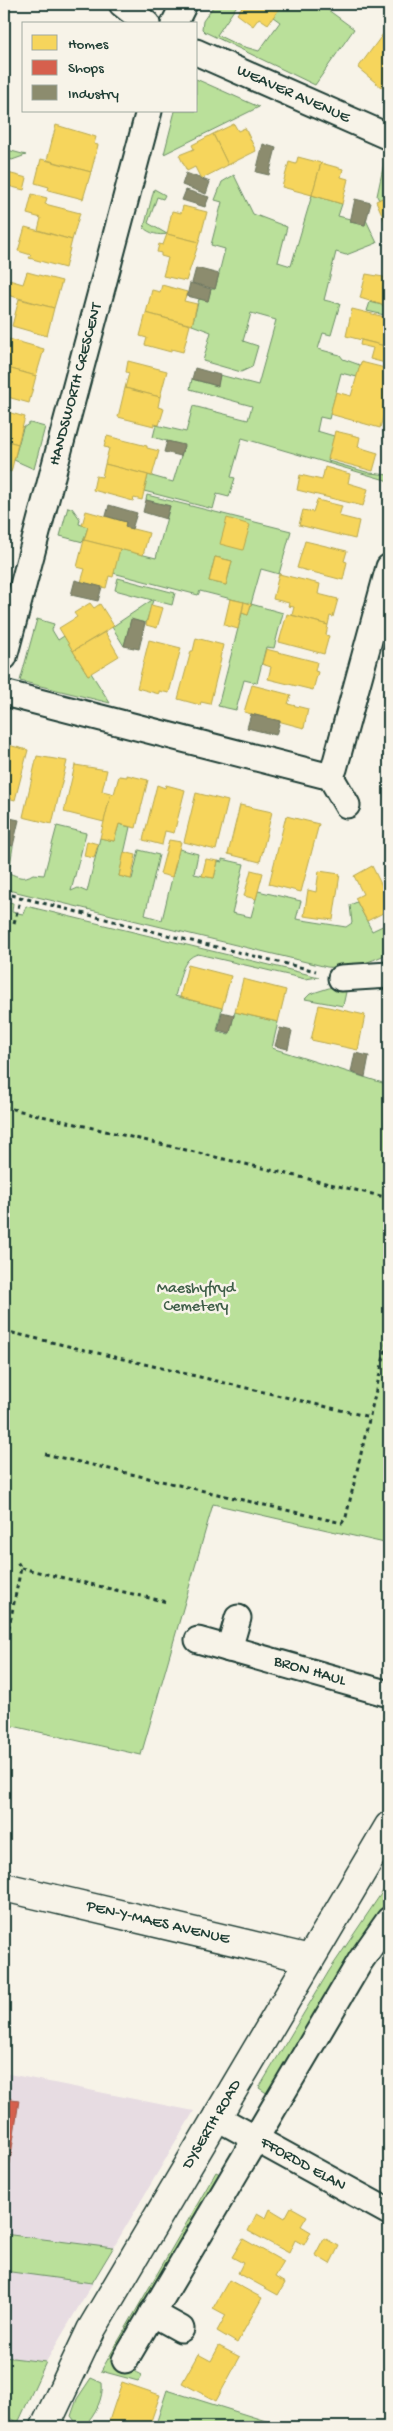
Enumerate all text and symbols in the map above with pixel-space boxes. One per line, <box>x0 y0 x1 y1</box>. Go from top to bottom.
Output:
legend <box>22 22 198 112</box>
text: Homes <box>68 36 109 54</box>
text: Shops <box>68 60 104 78</box>
street label: WEAVER AVENUE <box>233 61 354 128</box>
text: Industry <box>68 86 120 104</box>
street label: HANDSWORTH CRESCENT <box>46 300 107 468</box>
park label: Maeshyfryd Cemetery <box>157 1280 237 1317</box>
street label: BRON HAUL <box>270 1652 349 1691</box>
street label: PEN-Y-MAES AVENUE <box>83 1897 232 1949</box>
street label: DYSERTH ROAD <box>178 2076 247 2174</box>
street label: FFORDD ELAN <box>256 2133 349 2196</box>

